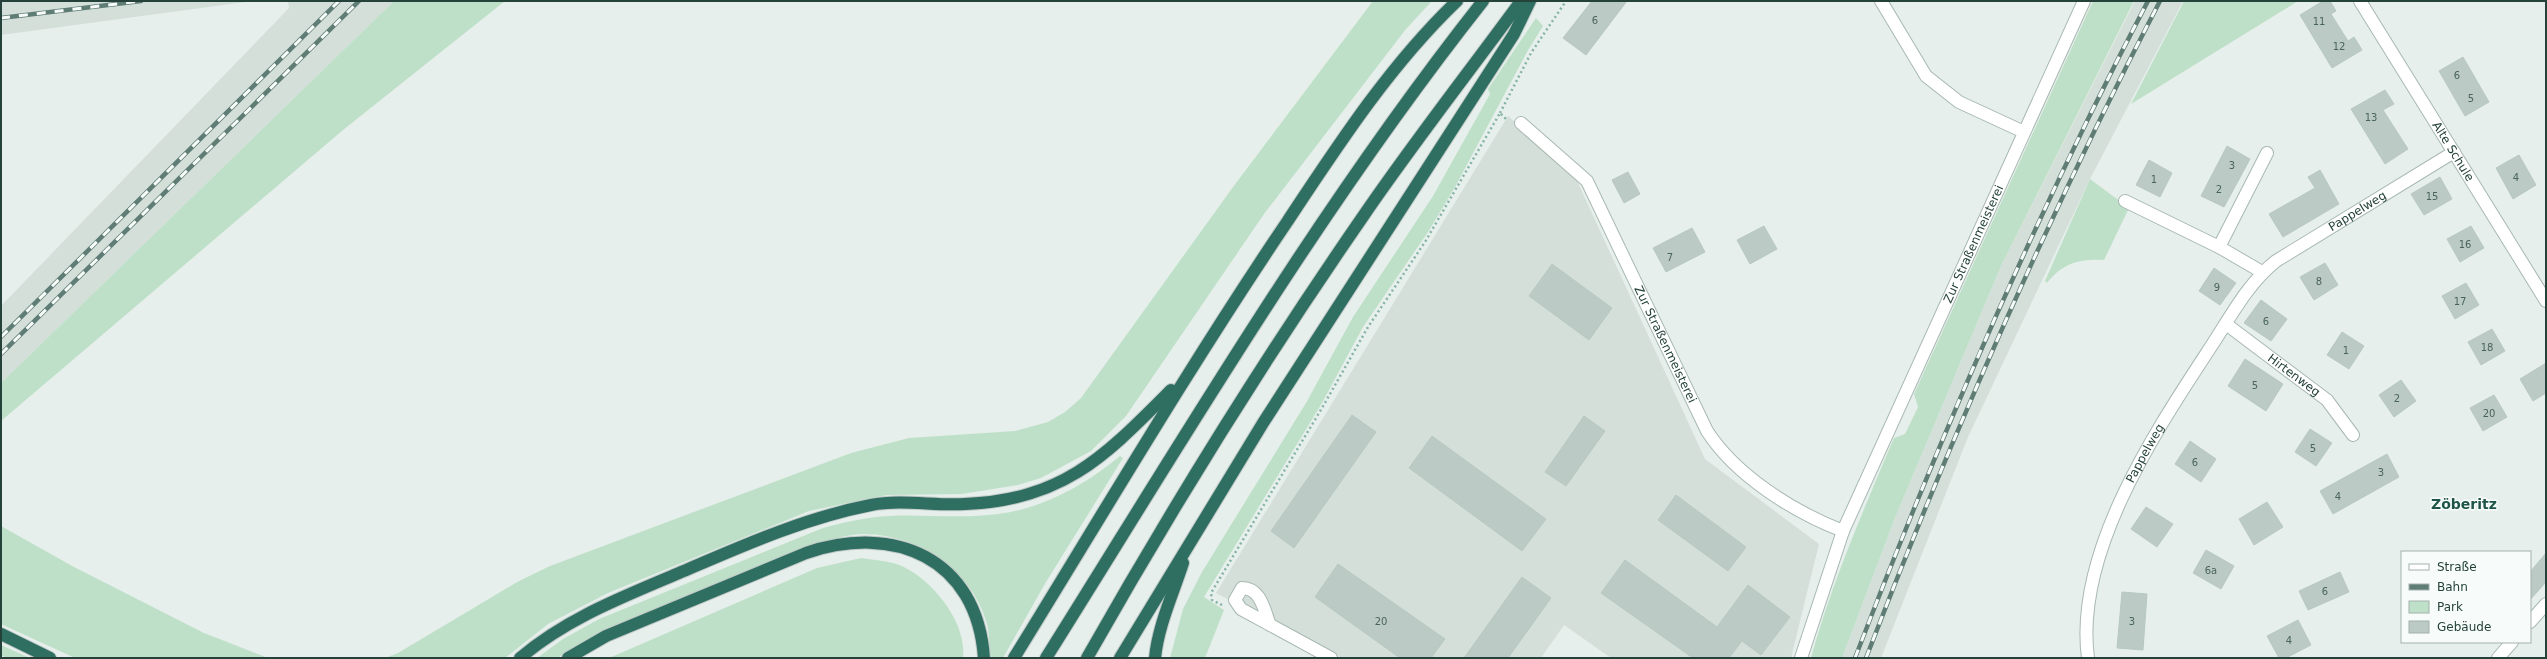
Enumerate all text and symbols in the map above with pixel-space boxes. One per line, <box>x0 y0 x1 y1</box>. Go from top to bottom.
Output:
house number: 6 <box>1592 15 1598 26</box>
house number: 11 <box>2313 16 2325 27</box>
house number: 12 <box>2333 41 2345 52</box>
house number: 6 <box>2454 70 2460 81</box>
house number: 5 <box>2468 93 2474 104</box>
house number: 13 <box>2365 112 2377 123</box>
street label: Alte Schule <box>2429 119 2477 184</box>
house number: 3 <box>2229 160 2235 171</box>
house number: 4 <box>2513 172 2519 183</box>
house number: 1 <box>2151 174 2157 185</box>
street label: Zur Straßenmeisterei <box>1941 183 2006 305</box>
house number: 2 <box>2216 184 2222 195</box>
street label: Pappelweg <box>2326 188 2389 234</box>
house number: 15 <box>2426 191 2438 202</box>
house number: 16 <box>2459 239 2471 250</box>
house number: 7 <box>1667 252 1673 263</box>
house number: 8 <box>2316 276 2322 287</box>
house number: 9 <box>2214 282 2220 293</box>
street label: Zur Straßenmeisterei <box>1631 284 1699 405</box>
house number: 17 <box>2454 296 2466 307</box>
house number: 6 <box>2263 316 2269 327</box>
house number: 18 <box>2481 342 2493 353</box>
house number: 1 <box>2343 345 2349 356</box>
street label: Hirtenweg <box>2265 351 2323 399</box>
house number: 5 <box>2252 380 2258 391</box>
house number: 2 <box>2394 393 2400 404</box>
house number: 20 <box>2483 408 2495 419</box>
street label: Pappelweg <box>2123 421 2167 485</box>
house number: 5 <box>2310 443 2316 454</box>
house number: 6 <box>2192 457 2198 468</box>
house number: 3 <box>2378 467 2384 478</box>
house number: 4 <box>2335 491 2341 502</box>
district label: Zöberitz <box>2431 496 2497 512</box>
legend <box>2401 551 2531 643</box>
text: Straße <box>2437 560 2477 574</box>
house number: 6a <box>2205 565 2217 576</box>
text: Bahn <box>2437 580 2468 594</box>
house number: 6 <box>2322 586 2328 597</box>
text: Park <box>2437 600 2463 614</box>
house number: 20 <box>1375 616 1387 627</box>
house number: 3 <box>2129 616 2135 627</box>
text: Gebäude <box>2437 620 2491 634</box>
house number: 4 <box>2286 635 2292 646</box>

